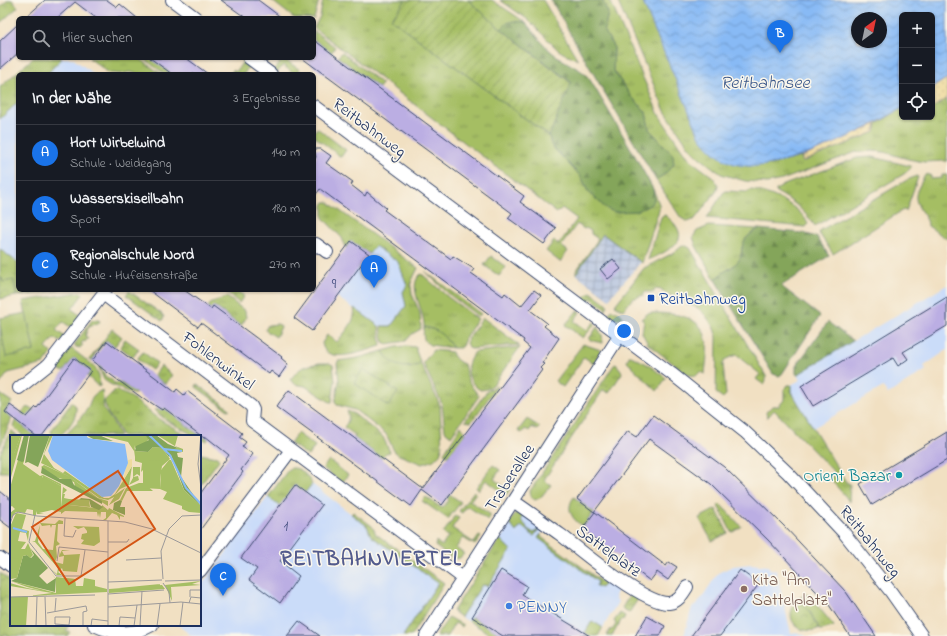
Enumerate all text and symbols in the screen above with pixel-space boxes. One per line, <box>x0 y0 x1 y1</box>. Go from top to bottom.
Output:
north arrow <box>851 12 887 48</box>
map controls <box>899 12 935 120</box>
button: + <box>899 12 935 48</box>
search box <box>16 16 316 60</box>
pin: B <box>767 20 793 53</box>
icon: search <box>30 27 52 49</box>
text: Hier suchen <box>62 27 133 49</box>
button: − <box>899 48 935 84</box>
water label: Reitbahnsee <box>720 71 811 97</box>
button: locate <box>899 84 935 120</box>
text: In der Nähe <box>32 86 111 111</box>
text: 3 Ergebnisse <box>233 89 300 108</box>
street label: Reitbahnweg <box>326 92 411 166</box>
text: Hort Wirbelwind <box>70 132 165 154</box>
text: A <box>41 143 49 162</box>
text: 140 m <box>272 143 300 162</box>
text: Schule · Weidegang <box>70 154 171 173</box>
text: Wasserskiseilbahn <box>70 188 183 210</box>
text: B <box>41 199 49 218</box>
text: 180 m <box>272 199 300 218</box>
text: Sport <box>70 210 101 229</box>
text: Regionalschule Nord <box>70 244 194 266</box>
text: C <box>41 255 49 274</box>
text: 270 m <box>269 255 300 274</box>
pin: A <box>361 255 387 288</box>
text: Schule · Hufeisenstraße <box>70 266 198 285</box>
house number: 9 <box>332 273 337 295</box>
place label: Reitbahnweg <box>659 287 746 314</box>
marker: Reitbahnweg <box>646 293 656 303</box>
your location <box>614 321 634 341</box>
street label: Fohlenwinkel <box>176 325 260 397</box>
inset map <box>10 435 201 626</box>
street label: Traberallee <box>479 439 542 517</box>
place label: Orient Bazar <box>803 464 892 489</box>
marker: Orient Bazar <box>894 470 904 480</box>
street label: Reitbahnweg <box>831 500 907 585</box>
house number: 1 <box>284 515 289 537</box>
street label: Sattelplatz <box>570 519 647 584</box>
district label: REITBAHNVIERTEL <box>280 545 462 575</box>
pin: C <box>210 563 236 596</box>
place label: Kita "Am Sattelplatz" <box>752 568 832 613</box>
marker: Kita "Am Sattelplatz" <box>739 584 749 594</box>
place label: PENNY <box>517 595 567 620</box>
marker: PENNY <box>504 601 514 611</box>

